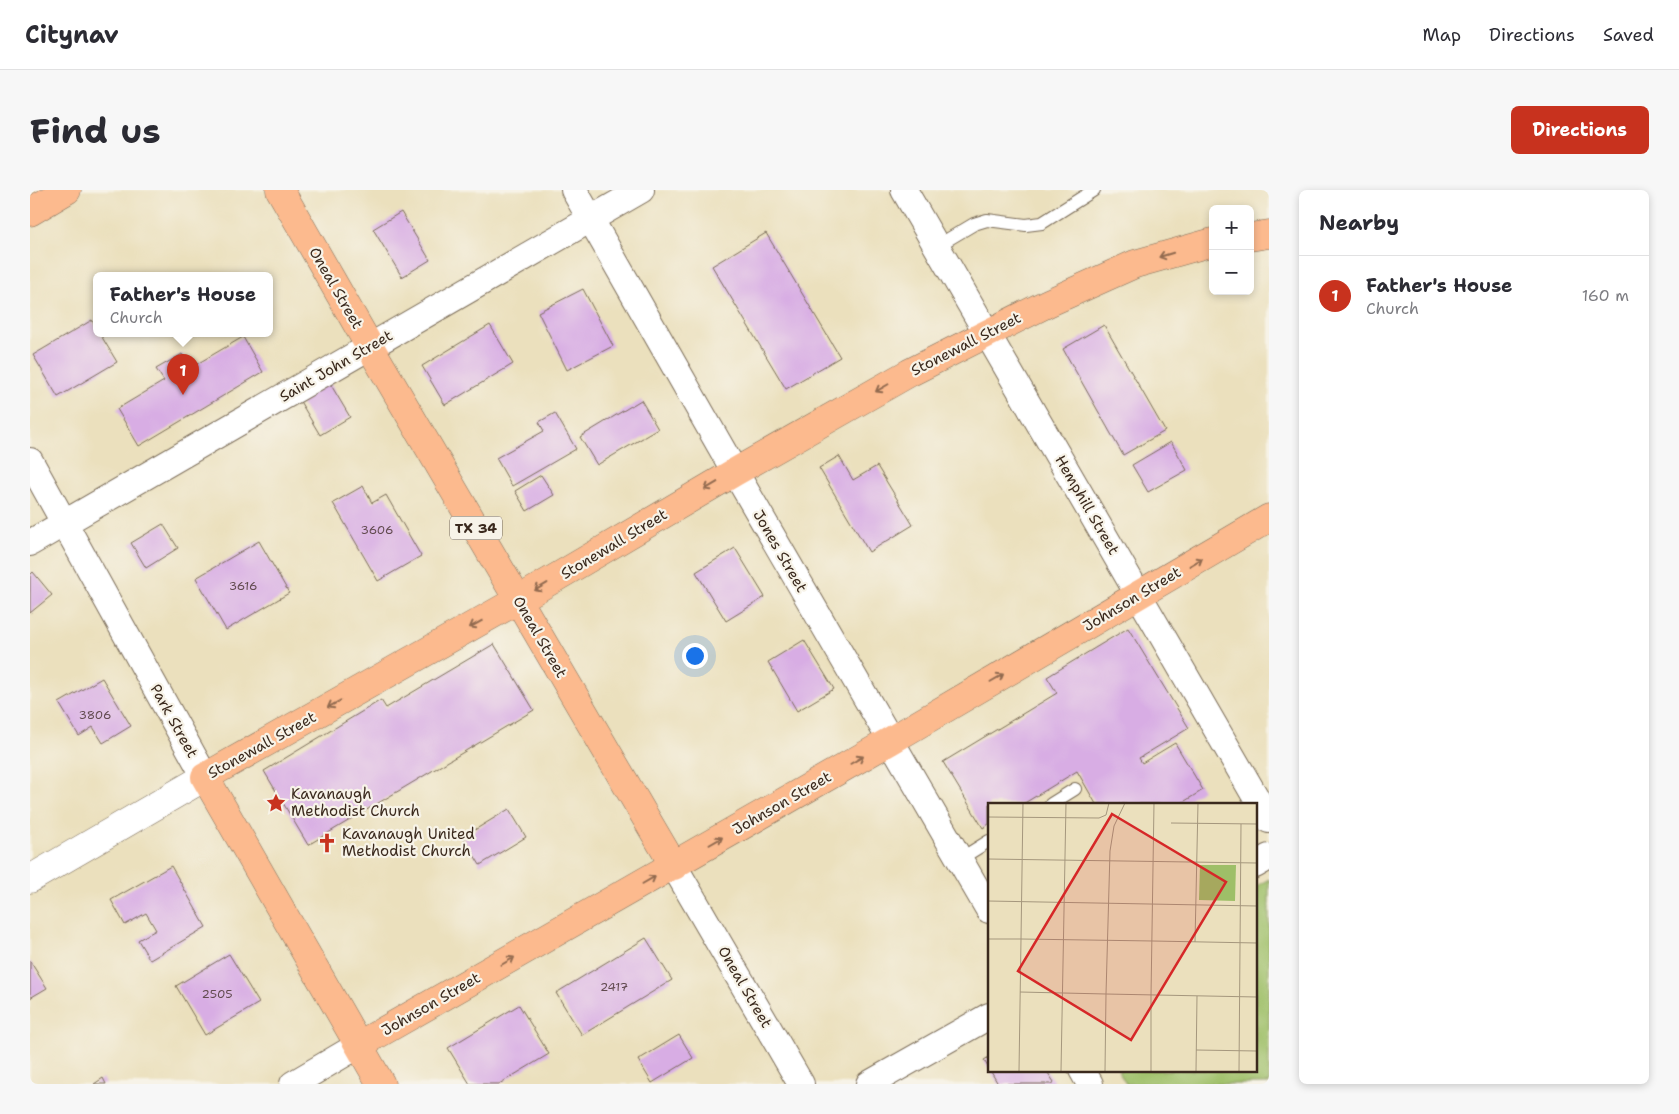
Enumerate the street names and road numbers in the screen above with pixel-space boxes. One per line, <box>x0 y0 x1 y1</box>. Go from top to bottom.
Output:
street label: Oneal Street <box>305 243 367 333</box>
street label: Stonewall Street <box>908 308 1024 380</box>
street label: Saint John Street <box>276 325 396 407</box>
street label: Hemphill Street <box>1050 452 1124 558</box>
street label: Stonewall Street <box>557 504 671 584</box>
street label: Jones Street <box>748 506 812 596</box>
road number: TX 34 <box>450 516 502 539</box>
street label: Johnson Street <box>1079 562 1185 636</box>
street label: Oneal Street <box>509 592 571 682</box>
street label: Park Street <box>146 681 202 761</box>
street label: Stonewall Street <box>204 707 320 783</box>
street label: Johnson Street <box>729 767 835 839</box>
street label: Oneal Street <box>714 942 776 1032</box>
street label: Johnson Street <box>378 968 484 1040</box>

